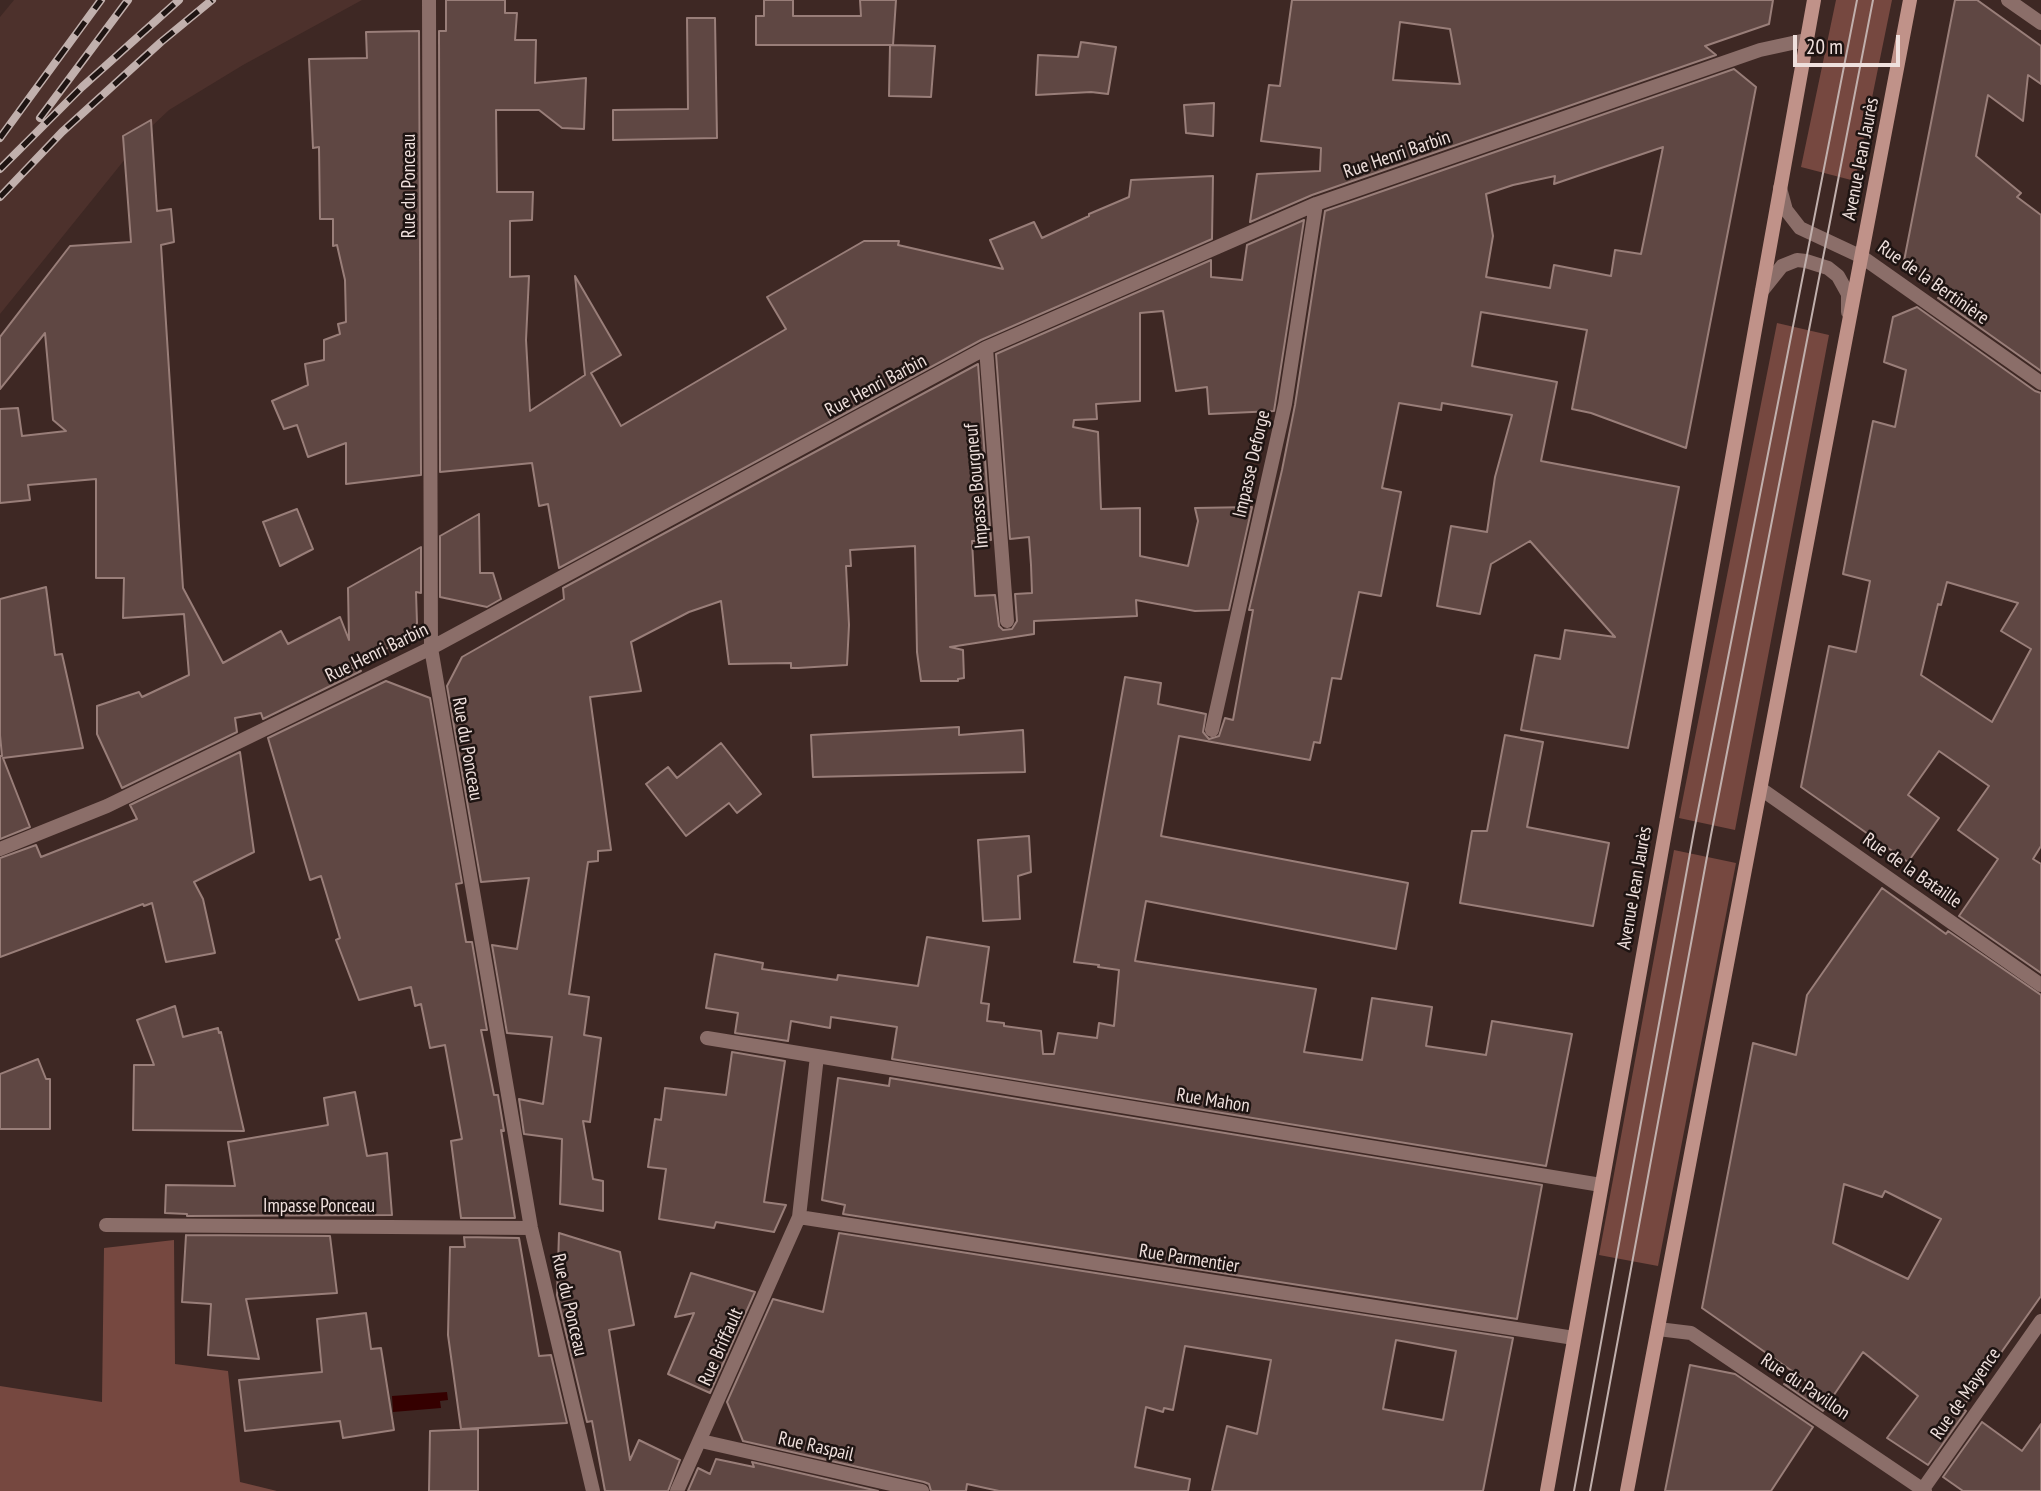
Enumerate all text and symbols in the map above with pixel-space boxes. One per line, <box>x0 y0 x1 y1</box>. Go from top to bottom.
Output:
scale bar <box>1796 21 1903 65</box>
text: 20 m <box>1806 33 1843 60</box>
street label: Avenue Jean Jaurès <box>1838 96 1884 222</box>
street label: Rue Henri Barbin <box>1341 126 1453 184</box>
street label: Rue du Ponceau <box>399 134 421 238</box>
street label: Rue de la Bertinière <box>1873 236 1993 330</box>
street label: Rue Henri Barbin <box>821 350 931 422</box>
street label: Impasse Deforge <box>1229 408 1275 520</box>
street label: Impasse Bourgneuf <box>960 422 994 550</box>
street label: Rue Henri Barbin <box>322 618 432 688</box>
street label: Rue du Ponceau <box>447 696 487 802</box>
street label: Avenue Jean Jaurès <box>1613 825 1657 951</box>
street label: Rue de la Bataille <box>1858 829 1966 913</box>
street label: Rue Mahon <box>1175 1084 1251 1118</box>
street label: Impasse Ponceau <box>263 1196 375 1218</box>
street label: Rue Parmentier <box>1137 1240 1241 1278</box>
street label: Rue du Ponceau <box>546 1252 592 1358</box>
street label: Rue Briffault <box>694 1305 748 1389</box>
street label: Rue de Mayence <box>1926 1344 2006 1444</box>
street label: Rue du Pavillon <box>1756 1349 1854 1425</box>
street label: Rue Raspail <box>776 1427 856 1467</box>

